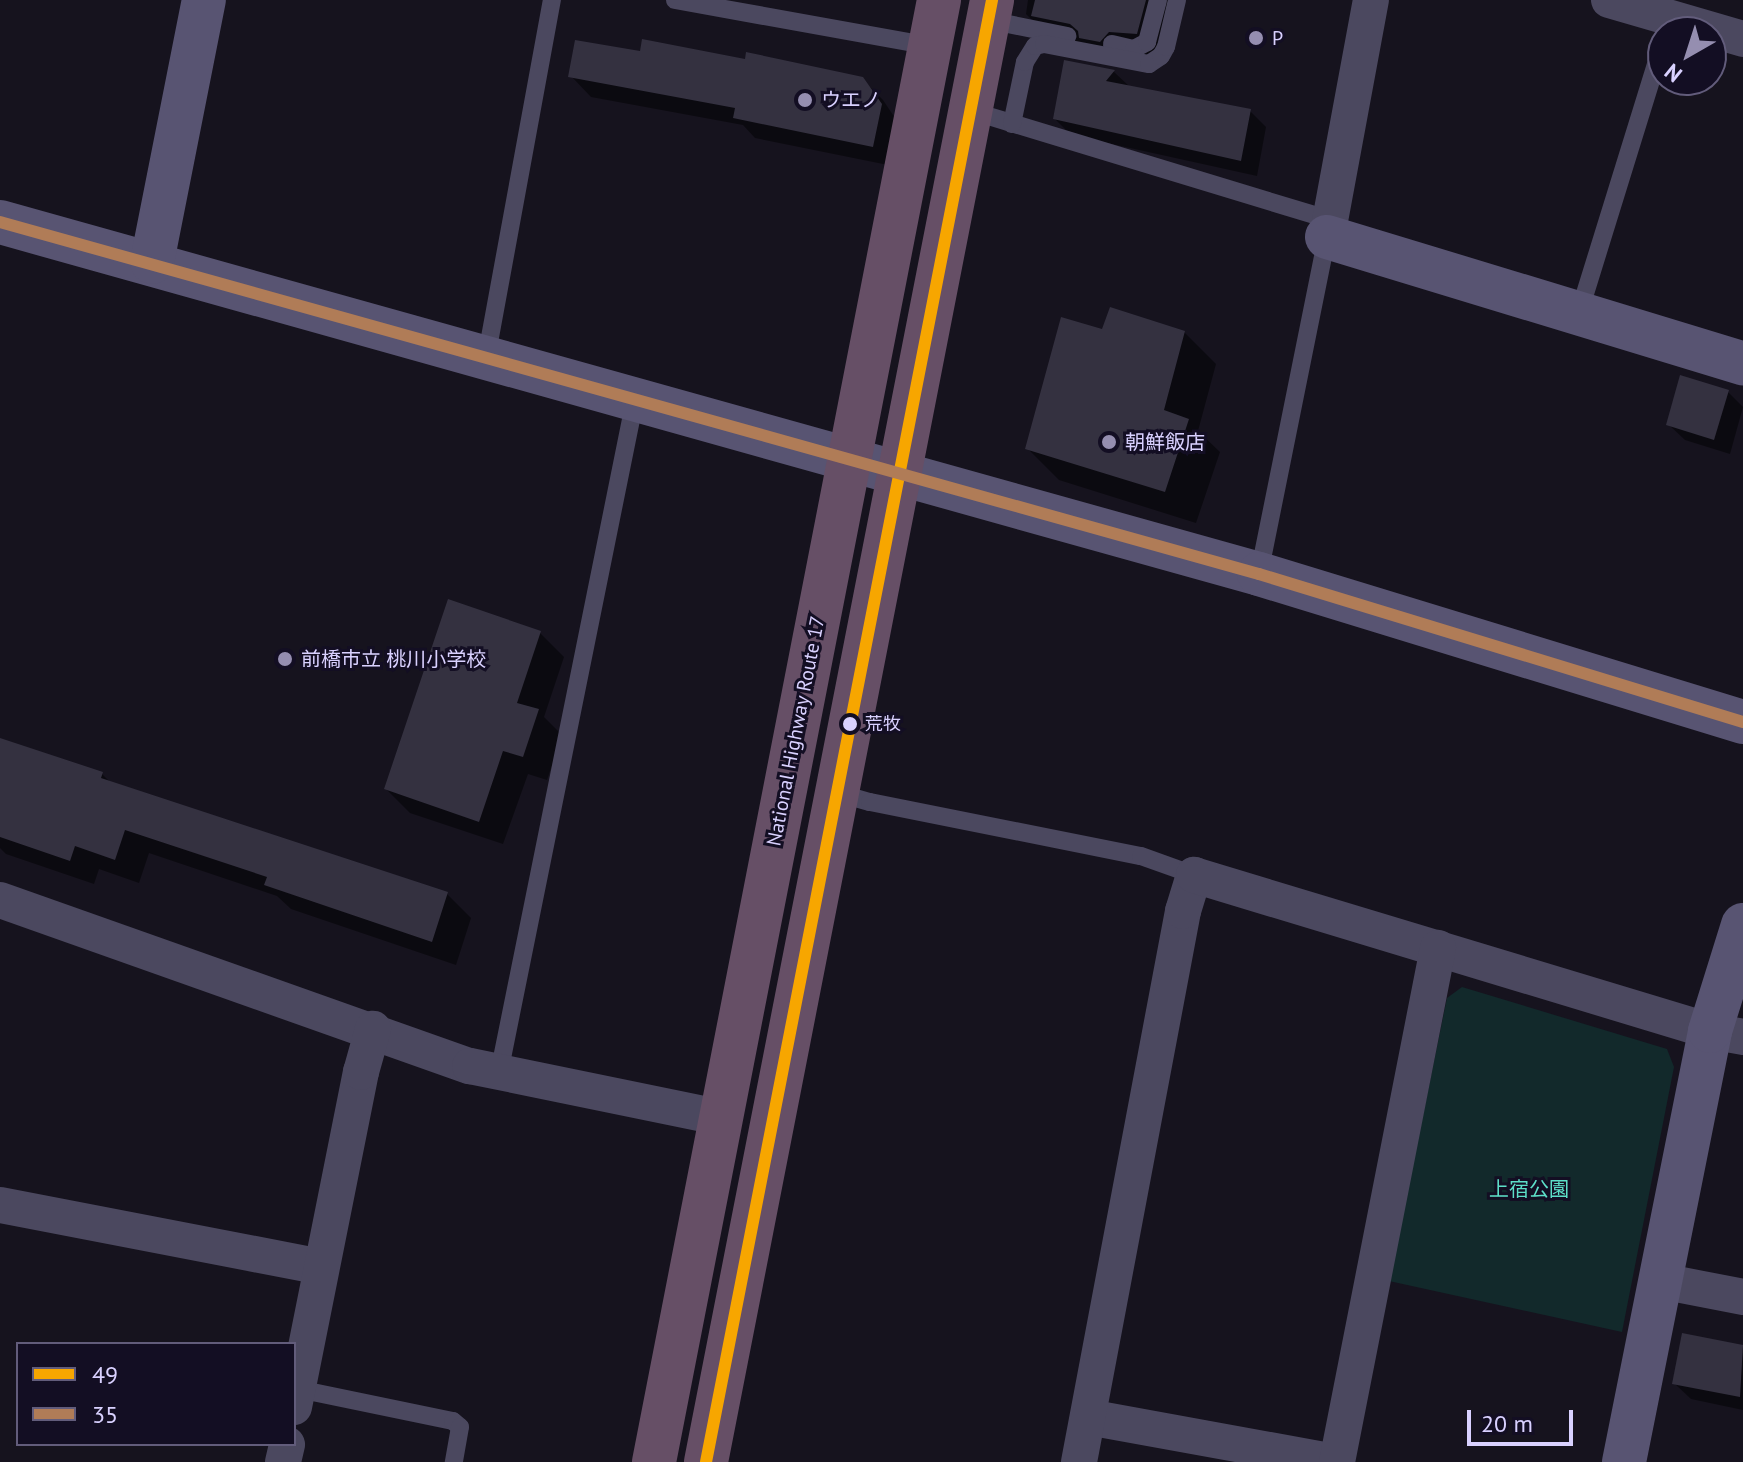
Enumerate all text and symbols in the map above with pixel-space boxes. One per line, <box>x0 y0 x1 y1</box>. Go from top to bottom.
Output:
north arrow <box>1647 16 1727 96</box>
place label: P <box>1272 26 1283 50</box>
marker: P <box>1247 29 1265 47</box>
text: N <box>1659 58 1688 89</box>
place label: ウエノ <box>821 88 881 112</box>
marker: ウエノ <box>796 91 814 109</box>
place label: 朝鮮飯店 <box>1125 430 1205 454</box>
marker: 朝鮮飯店 <box>1100 433 1118 451</box>
street label: National Highway Route 17 <box>762 614 830 848</box>
place label: 前橋市立 桃川小学校 <box>301 647 486 671</box>
marker: 前橋市立 桃川小学校 <box>276 650 294 668</box>
place label: 荒牧 <box>865 713 901 735</box>
marker: 荒牧 <box>842 716 858 732</box>
park label: 上宿公園 <box>1489 1177 1569 1201</box>
legend <box>16 1342 296 1446</box>
text: 49 <box>92 1359 118 1390</box>
scale bar <box>1471 1394 1577 1444</box>
text: 35 <box>92 1399 118 1430</box>
text: 20 m <box>1481 1408 1533 1439</box>

